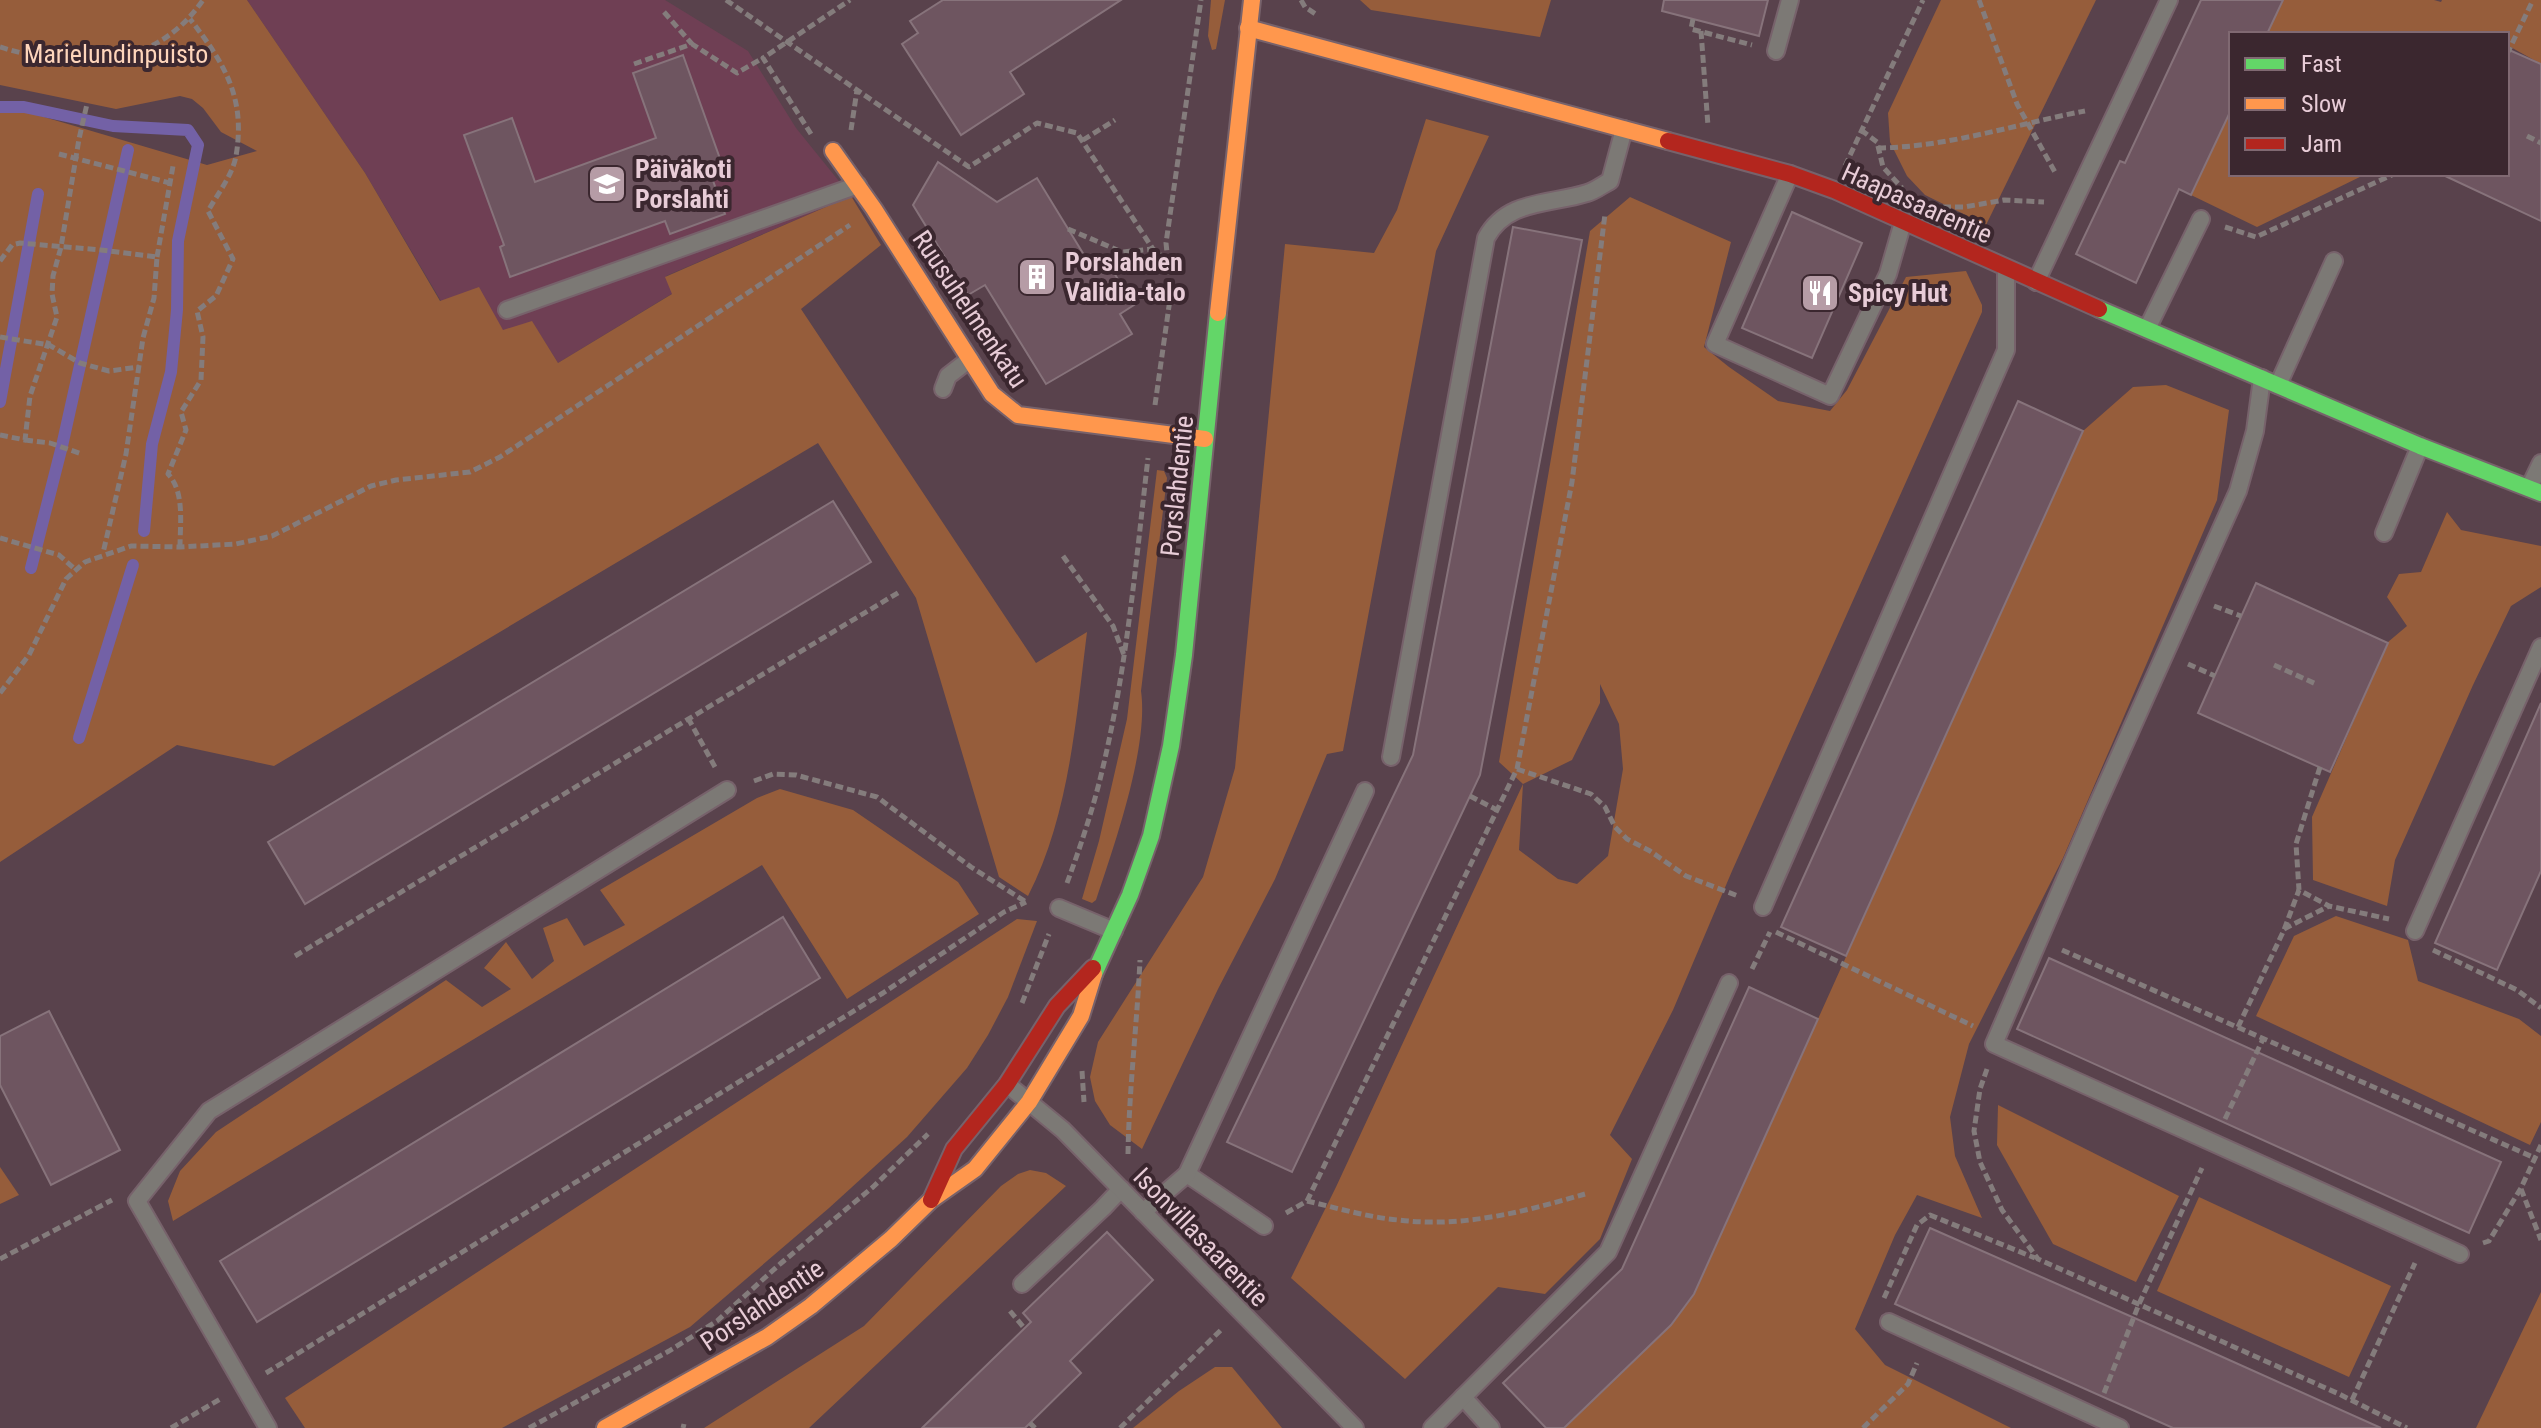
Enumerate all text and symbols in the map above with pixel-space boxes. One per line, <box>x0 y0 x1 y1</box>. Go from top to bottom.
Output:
legend <box>2229 32 2509 176</box>
park label: Marielundinpuisto <box>24 39 208 69</box>
text: Fast <box>2301 50 2342 78</box>
text: Slow <box>2301 90 2347 118</box>
text: Jam <box>2301 130 2342 158</box>
place label: Päiväkoti Porslahti <box>635 154 732 214</box>
street label: Haapasaarentie <box>1837 156 1997 250</box>
school or university icon: Päiväkoti Porslahti <box>586 163 628 205</box>
street label: Ruusuhelmenkatu <box>906 225 1034 393</box>
place label: Porslahden Validia-talo <box>1065 247 1186 307</box>
building icon: Porslahden Validia-talo <box>1016 256 1058 298</box>
restaurant icon: Spicy Hut <box>1799 272 1841 314</box>
place label: Spicy Hut <box>1848 278 1948 308</box>
street label: Porslahdentie <box>1155 414 1199 558</box>
street label: Isonvillasaarentie <box>1127 1162 1275 1312</box>
street label: Porslahdentie <box>695 1253 829 1357</box>

